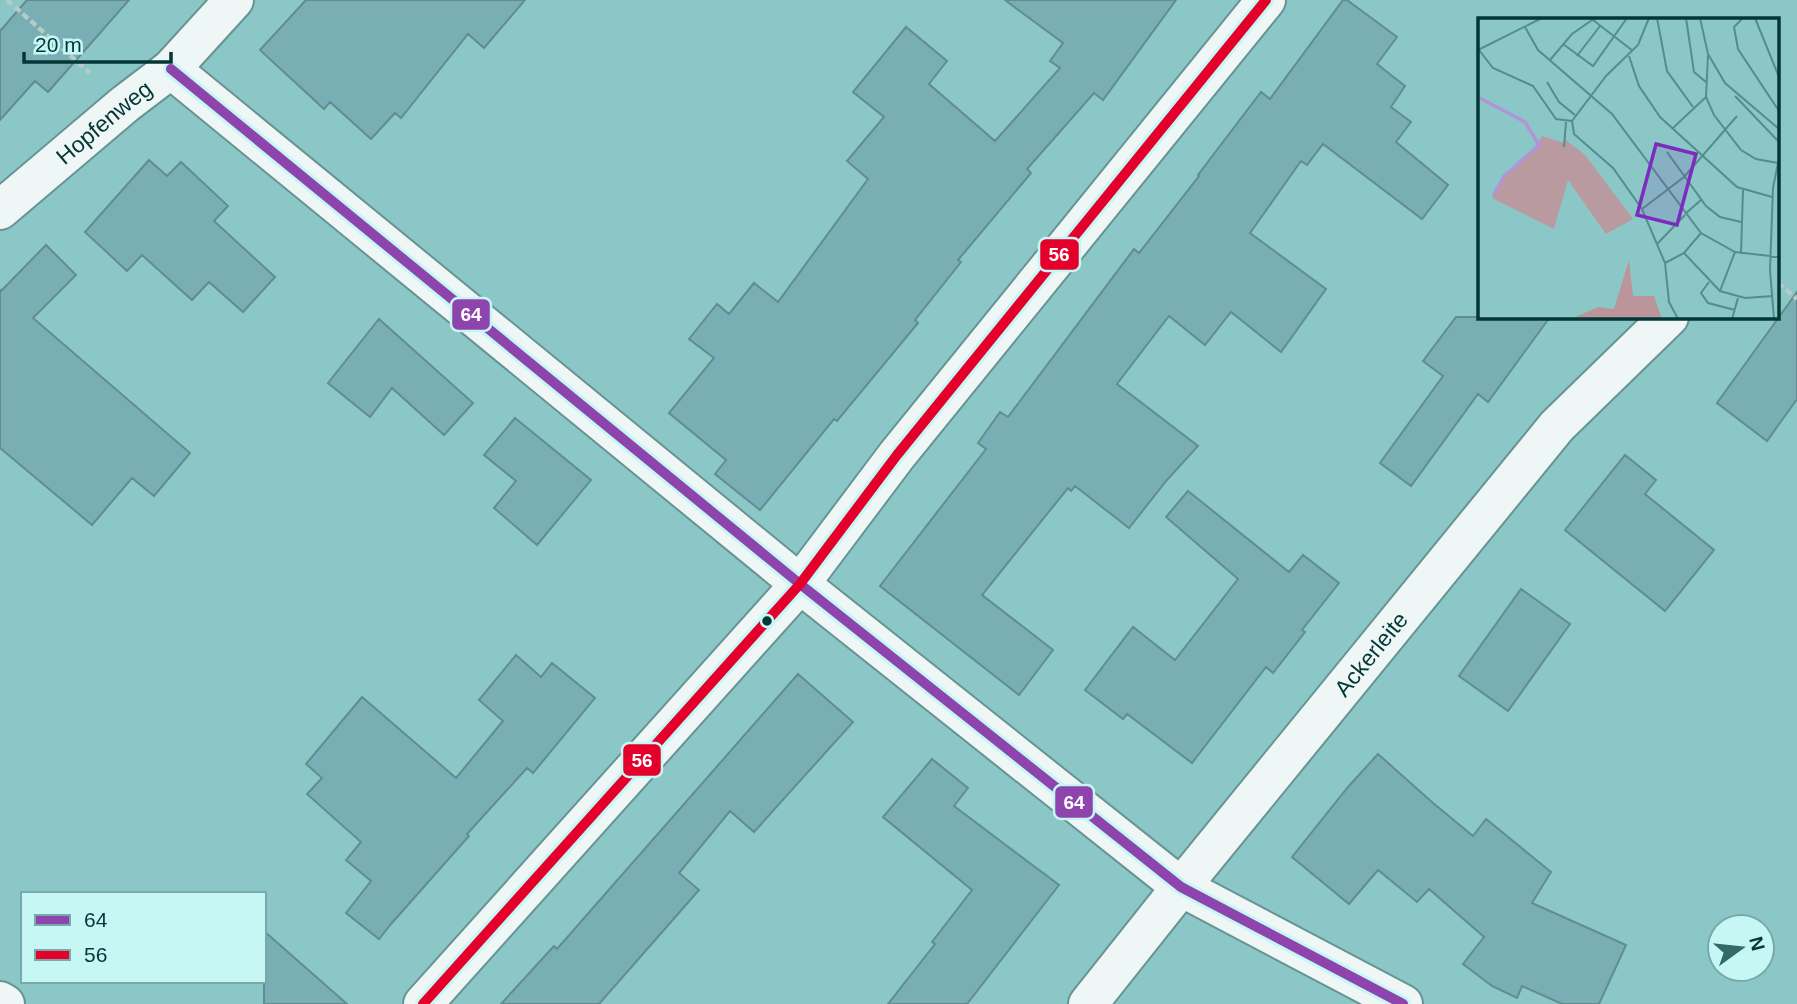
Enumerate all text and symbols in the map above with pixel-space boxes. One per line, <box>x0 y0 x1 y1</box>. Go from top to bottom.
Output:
inset map <box>1478 18 1780 318</box>
scale bar <box>24 21 172 65</box>
text: 20 m <box>35 33 82 56</box>
street label: Hopfenweg <box>51 75 157 170</box>
line badge: 56 <box>1039 238 1080 271</box>
text: 56 <box>1048 244 1070 265</box>
line badge: 64 <box>451 298 491 331</box>
text: 64 <box>460 304 482 325</box>
street label: Ackerleite <box>1329 607 1413 701</box>
unlabelled marker <box>760 614 774 628</box>
line badge: 56 <box>622 743 662 777</box>
text: 56 <box>631 750 653 771</box>
line badge: 64 <box>1054 785 1094 819</box>
text: 64 <box>1063 792 1085 813</box>
legend <box>21 892 266 983</box>
text: 64 <box>84 908 108 931</box>
north arrow <box>1706 913 1776 983</box>
text: N <box>1745 934 1769 953</box>
text: 56 <box>84 943 107 966</box>

